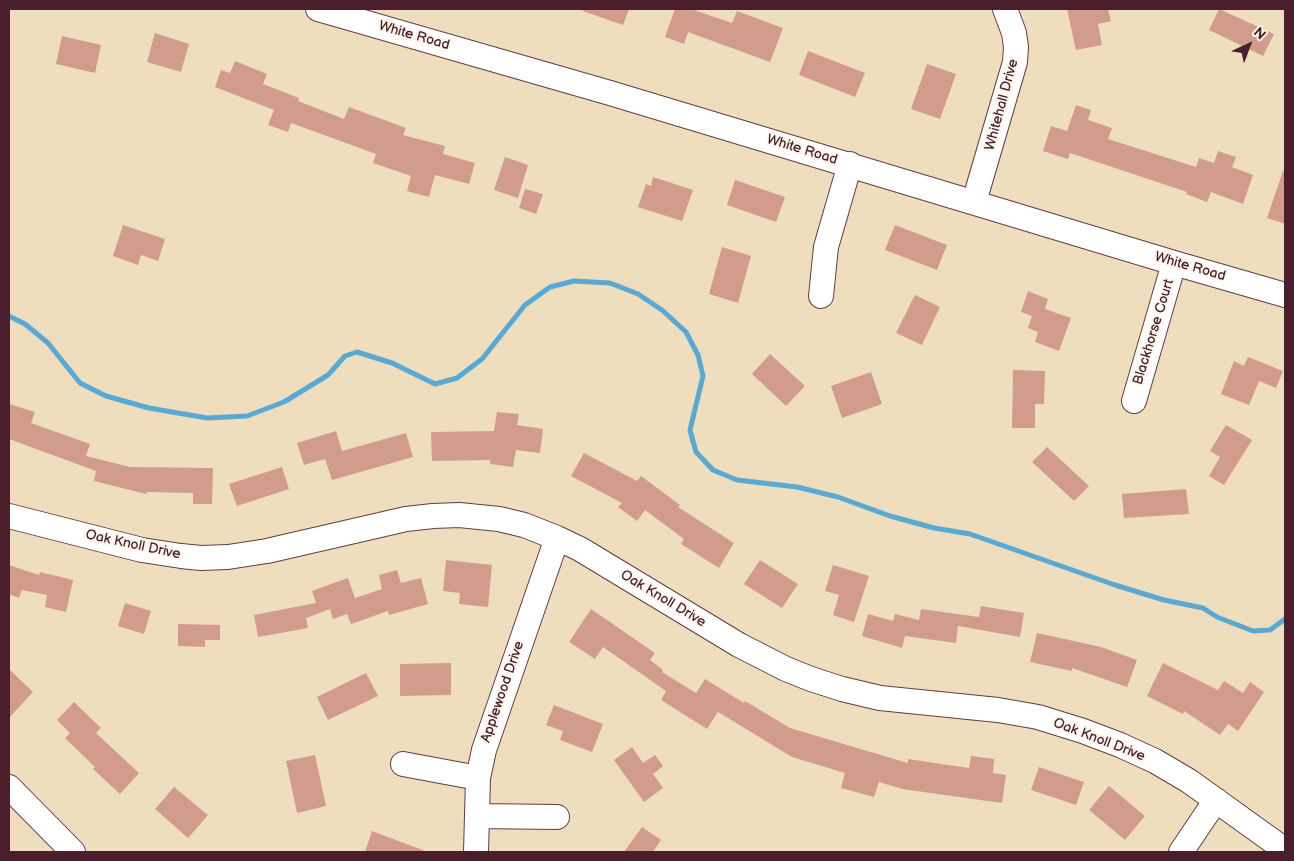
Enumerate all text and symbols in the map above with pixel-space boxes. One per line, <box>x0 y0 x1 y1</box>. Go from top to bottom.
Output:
street label: White Road <box>377 18 451 54</box>
north arrow <box>1224 20 1274 70</box>
text: N <box>1250 24 1269 43</box>
street label: Whitehall Drive <box>982 57 1022 153</box>
street label: White Road <box>765 131 839 169</box>
street label: White Road <box>1153 249 1227 285</box>
street label: Blackhorse Court <box>1130 277 1178 387</box>
street label: Oak Knoll Drive <box>84 527 182 563</box>
street label: Oak Knoll Drive <box>617 567 709 631</box>
street label: Applewood Drive <box>478 639 528 745</box>
street label: Oak Knoll Drive <box>1051 715 1147 765</box>

